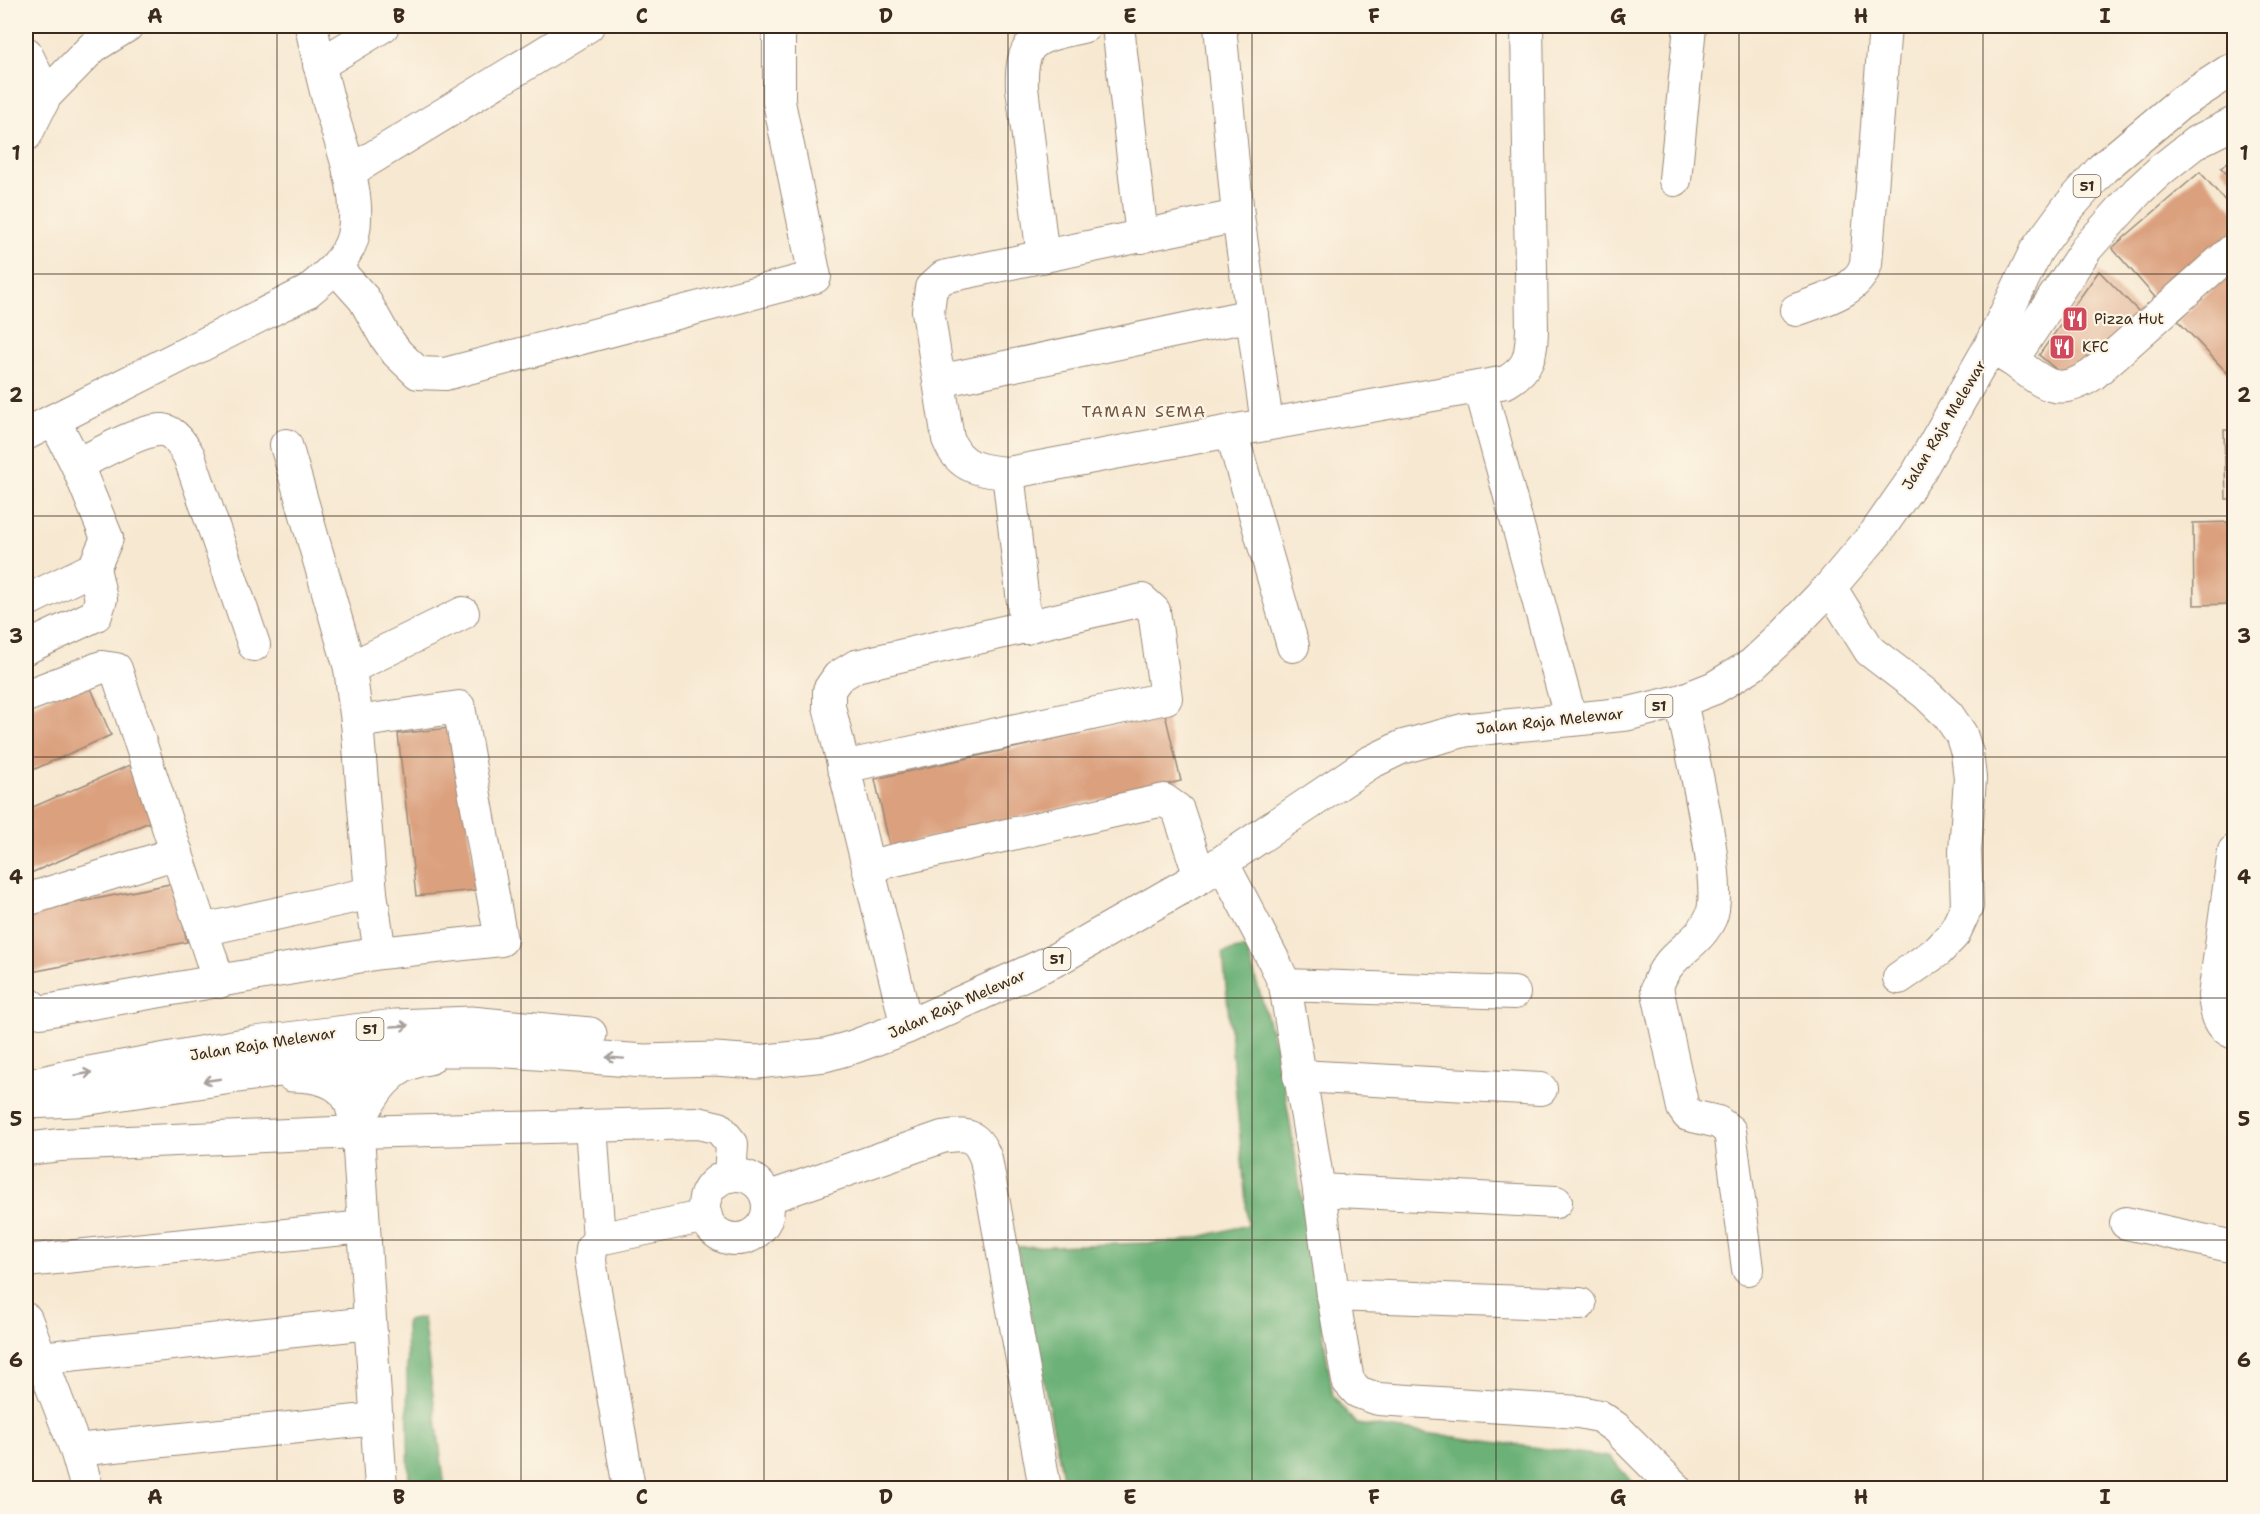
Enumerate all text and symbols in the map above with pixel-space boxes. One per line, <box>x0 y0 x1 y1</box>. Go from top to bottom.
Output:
text: A <box>147 3 163 29</box>
text: B <box>393 3 405 29</box>
text: C <box>636 3 648 29</box>
text: D <box>879 3 893 29</box>
text: E <box>1123 3 1137 29</box>
text: F <box>1368 3 1380 29</box>
text: G <box>1610 3 1626 29</box>
text: H <box>1854 3 1868 29</box>
text: I <box>2099 3 2111 29</box>
text: 1 <box>11 140 21 166</box>
text: 1 <box>2239 140 2249 166</box>
road number: 51 <box>2074 175 2100 197</box>
restaurant icon: Pizza Hut <box>2060 304 2090 334</box>
place label: Pizza Hut <box>2094 309 2164 329</box>
restaurant icon: KFC <box>2047 332 2077 362</box>
place label: KFC <box>2082 337 2109 357</box>
street label: Jalan Raja Melewar <box>1897 356 1991 494</box>
text: 2 <box>9 382 23 408</box>
text: 2 <box>2237 382 2251 408</box>
district label: TAMAN SEMA <box>1081 401 1207 422</box>
text: 3 <box>9 623 23 649</box>
text: 3 <box>2237 623 2251 649</box>
road number: 51 <box>1646 695 1672 717</box>
street label: Jalan Raja Melewar <box>1475 703 1625 739</box>
text: 4 <box>9 864 23 890</box>
text: 4 <box>2237 864 2251 890</box>
road number: 51 <box>1044 948 1070 970</box>
street label: Jalan Raja Melewar <box>885 965 1029 1043</box>
road number: 51 <box>356 1018 384 1040</box>
one-way arrow <box>389 1020 409 1031</box>
street label: Jalan Raja Melewar <box>188 1023 338 1065</box>
one-way arrow <box>605 1053 625 1064</box>
one-way arrow <box>72 1068 92 1079</box>
one-way arrow <box>202 1075 222 1086</box>
text: 5 <box>10 1106 22 1132</box>
text: 5 <box>2238 1106 2250 1132</box>
text: 6 <box>9 1347 23 1373</box>
text: 6 <box>2237 1347 2251 1373</box>
text: A <box>147 1484 163 1510</box>
text: B <box>393 1484 405 1510</box>
text: C <box>636 1484 648 1510</box>
text: D <box>879 1484 893 1510</box>
text: E <box>1123 1484 1137 1510</box>
text: F <box>1368 1484 1380 1510</box>
text: G <box>1610 1484 1626 1510</box>
text: H <box>1854 1484 1868 1510</box>
text: I <box>2099 1484 2111 1510</box>

